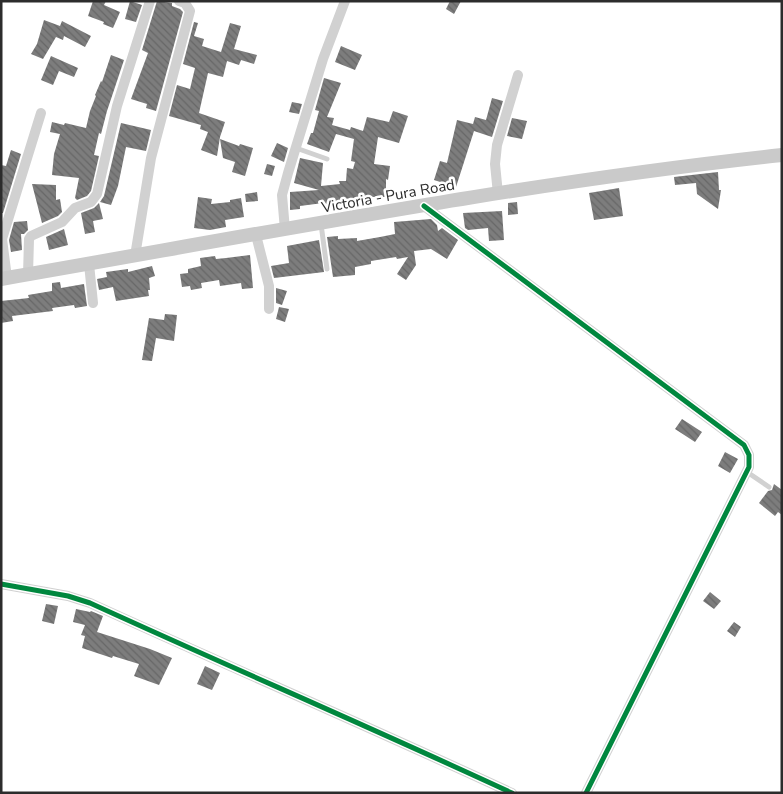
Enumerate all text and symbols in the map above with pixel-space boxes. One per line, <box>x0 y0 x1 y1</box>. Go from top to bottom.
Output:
street label: Victoria - Pura Road <box>319 174 456 218</box>

